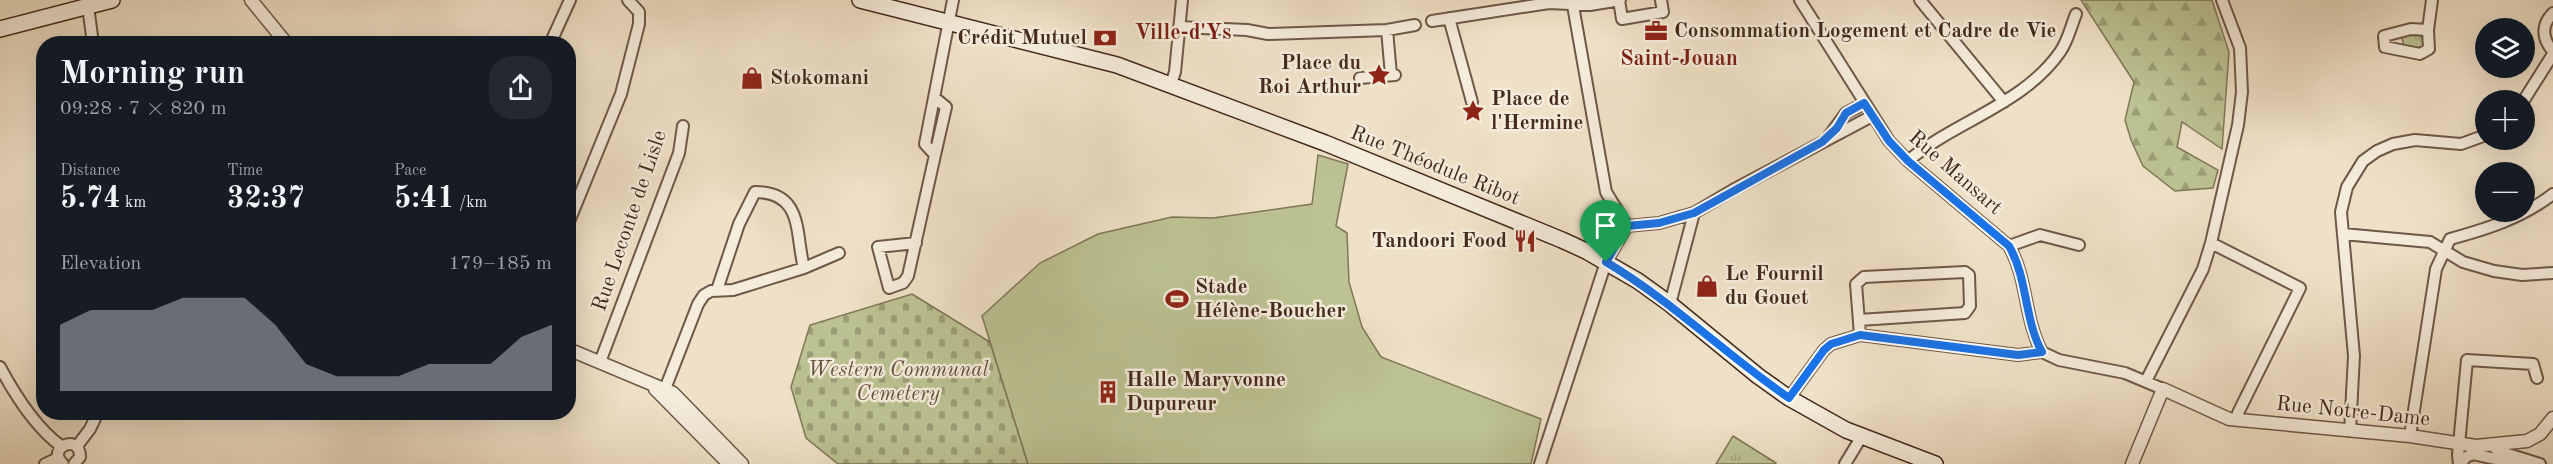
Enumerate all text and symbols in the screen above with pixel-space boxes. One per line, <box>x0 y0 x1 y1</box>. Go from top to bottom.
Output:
office icon: Consommation Logement et Cadre de Vie <box>1643 18 1669 44</box>
map controls <box>2475 18 2535 222</box>
button: layers <box>2475 18 2535 78</box>
place label: Consommation Logement et Cadre de Vie <box>1674 21 2056 42</box>
district label: Ville-d'Ys <box>1135 22 1231 44</box>
bank icon: Crédit Mutuel <box>1092 25 1118 51</box>
place label: Crédit Mutuel <box>957 28 1087 49</box>
district label: Saint-Jouan <box>1620 48 1738 70</box>
place label: Place du Roi Arthur <box>1258 53 1361 98</box>
button: share <box>489 56 552 119</box>
text: Morning run <box>60 58 245 91</box>
place icon: Place du Roi Arthur <box>1366 62 1392 88</box>
shop icon: Stokomani <box>739 65 765 91</box>
place label: Stokomani <box>770 68 869 89</box>
place label: Place de l'Hermine <box>1491 89 1583 134</box>
button: + <box>2475 90 2535 150</box>
place icon: Place de l'Hermine <box>1460 98 1486 124</box>
text: 09:28 · 7 × 820 m <box>60 99 227 119</box>
street label: Rue Théodule Ribot <box>1347 122 1523 210</box>
street label: Rue Mansart <box>1904 127 2006 219</box>
street label: Rue Leconte de Lisle <box>589 128 671 314</box>
button: − <box>2475 162 2535 222</box>
text: Distance <box>60 163 120 179</box>
text: Time <box>227 163 263 179</box>
text: Pace <box>394 163 426 179</box>
text: 5.74 <box>60 184 121 214</box>
text: 32:37 <box>227 184 305 214</box>
text: 5:41 <box>394 184 455 214</box>
text: km <box>121 195 146 211</box>
text: /km <box>455 195 487 211</box>
pin <box>1580 200 1631 262</box>
icon: arrive <box>1589 209 1622 242</box>
restaurant icon: Tandoori Food <box>1512 228 1538 254</box>
place label: Tandoori Food <box>1371 231 1507 252</box>
text: Elevation <box>60 254 141 274</box>
text: 179–185 m <box>449 254 552 274</box>
place label: Le Fournil du Gouet <box>1725 264 1824 309</box>
shop icon: Le Fournil du Gouet <box>1694 273 1720 299</box>
place label: Stade Hélène-Boucher <box>1195 277 1346 322</box>
sports icon: Stade Hélène-Boucher <box>1164 286 1190 312</box>
park label: Western Communal Cemetery <box>807 360 989 405</box>
place label: Halle Maryvonne Dupureur <box>1126 370 1286 415</box>
building icon: Halle Maryvonne Dupureur <box>1095 379 1121 405</box>
street label: Rue Notre-Dame <box>2275 393 2431 431</box>

